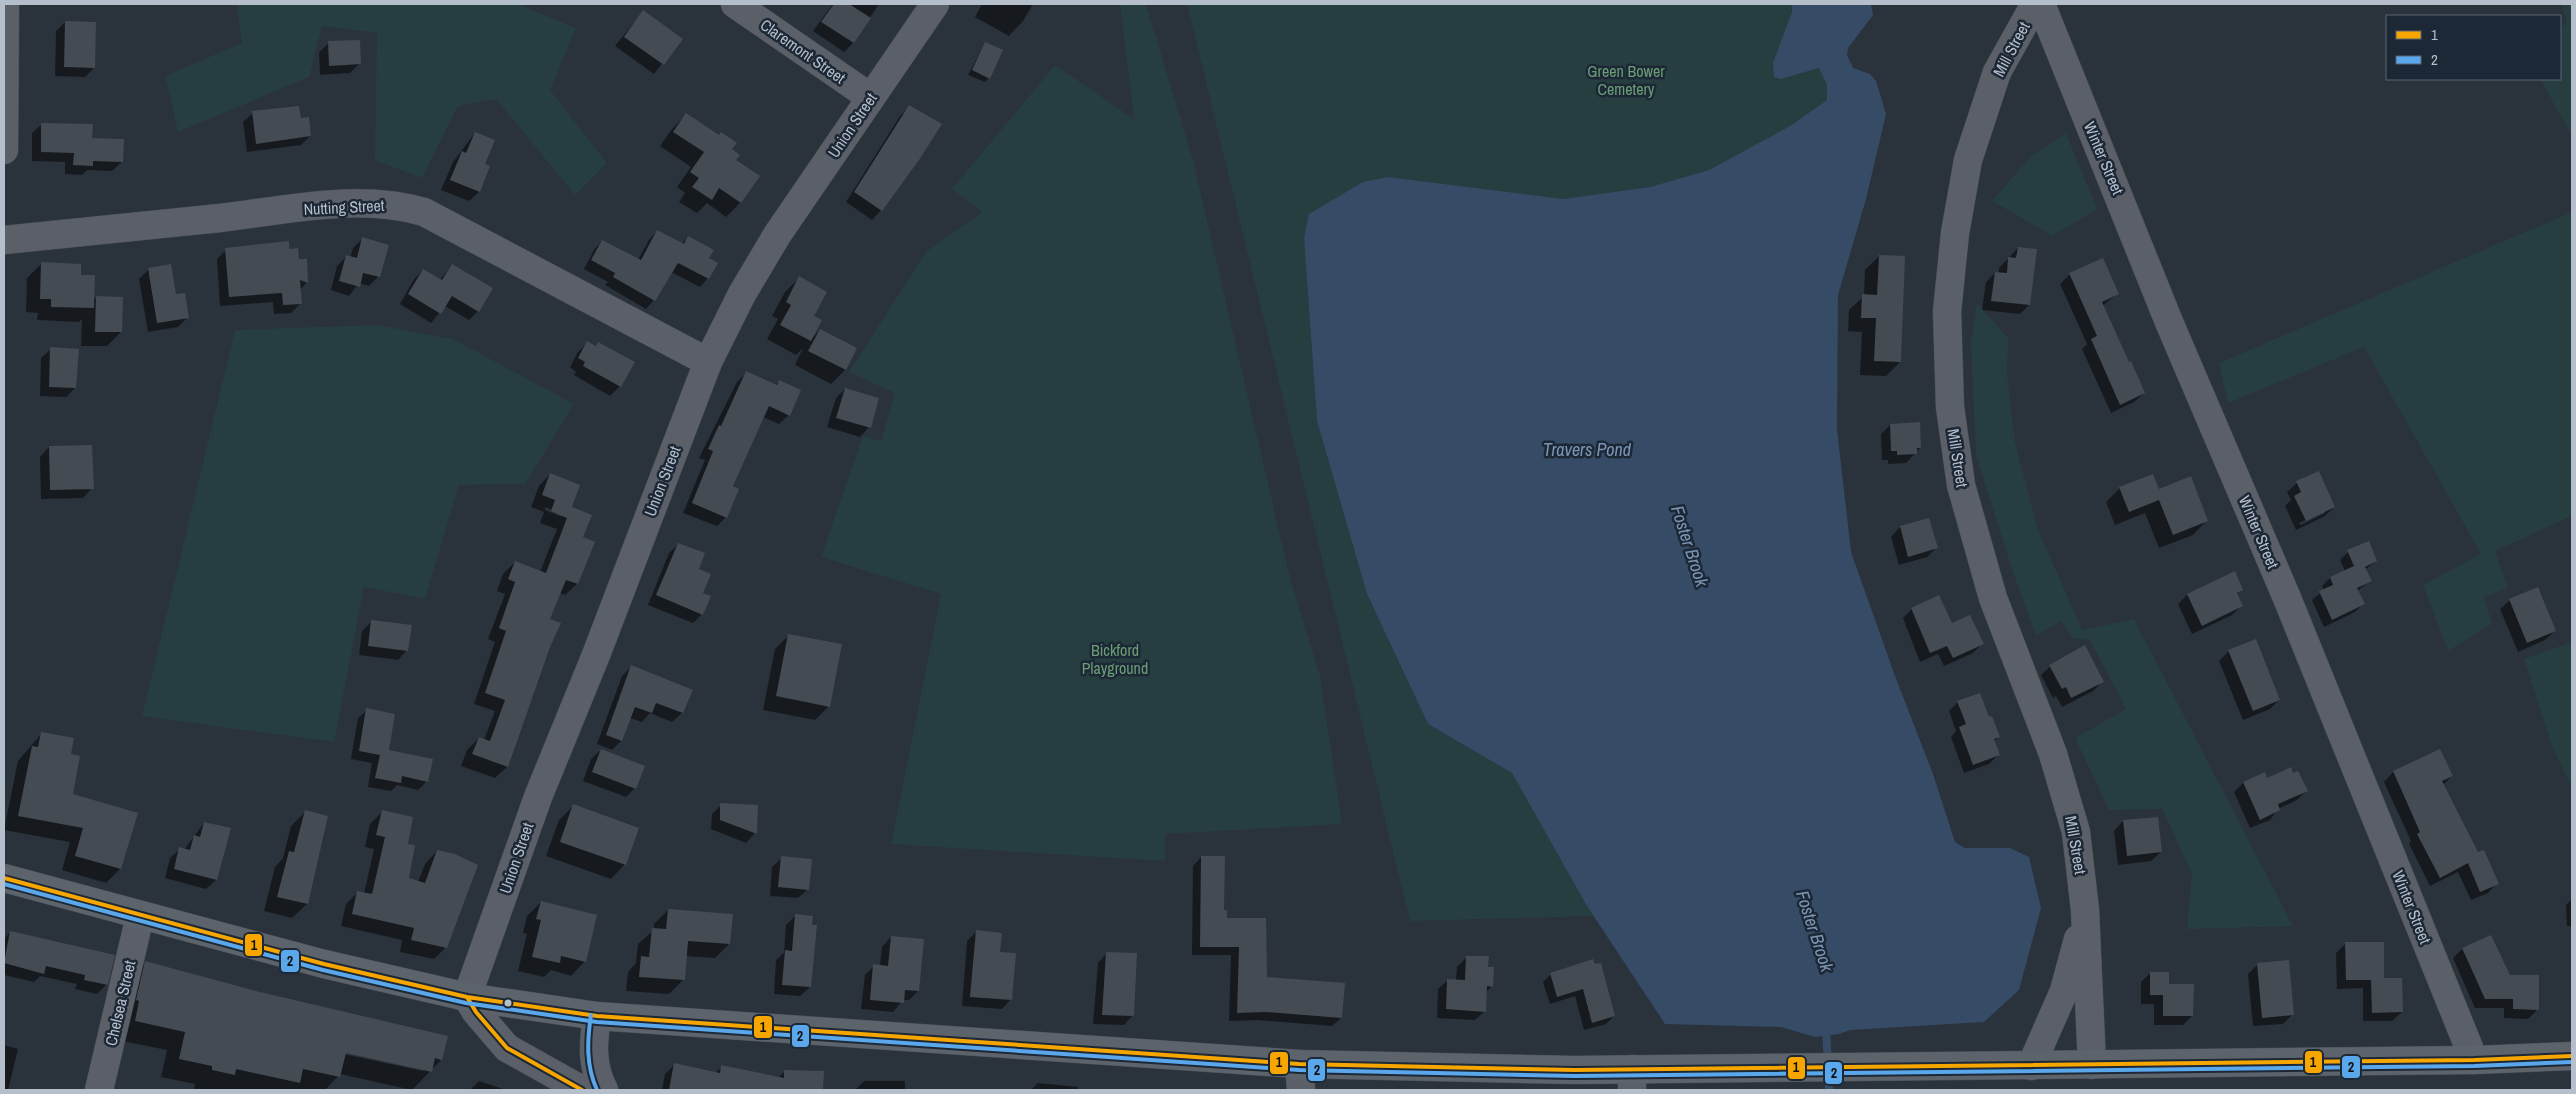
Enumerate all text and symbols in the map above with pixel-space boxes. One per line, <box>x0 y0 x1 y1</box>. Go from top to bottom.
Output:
street label: Claremont Street <box>756 14 850 89</box>
legend <box>2386 15 2561 80</box>
street label: Mill Street <box>1987 17 2035 80</box>
text: 1 <box>2431 24 2438 45</box>
text: 2 <box>2431 49 2438 70</box>
park label: Green Bower Cemetery <box>1587 60 1665 100</box>
street label: Union Street <box>822 88 882 162</box>
street label: Winter Street <box>2079 118 2129 198</box>
street label: Nutting Street <box>303 194 385 220</box>
street label: Mill Street <box>1943 427 1974 489</box>
water label: Travers Pond <box>1543 437 1632 462</box>
street label: Union Street <box>639 442 686 519</box>
street label: Winter Street <box>2234 492 2284 572</box>
water label: Foster Brook <box>1665 502 1715 590</box>
park label: Bickford Playground <box>1082 639 1148 679</box>
street label: Mill Street <box>2060 814 2092 876</box>
street label: Union Street <box>494 819 539 896</box>
street label: Winter Street <box>2387 867 2437 947</box>
water label: Foster Brook <box>1790 887 1840 975</box>
line badge: 1 <box>244 933 263 957</box>
text: 1 <box>251 936 258 954</box>
line badge: 2 <box>280 949 300 973</box>
text: 2 <box>287 952 293 970</box>
street label: Chelsea Street <box>100 958 141 1048</box>
unlabelled marker <box>503 998 513 1008</box>
line badge: 1 <box>753 1015 773 1039</box>
text: 1 <box>760 1018 767 1036</box>
line badge: 2 <box>791 1024 810 1048</box>
text: 2 <box>797 1027 803 1045</box>
line badge: 1 <box>2304 1050 2323 1074</box>
line badge: 1 <box>1269 1051 1289 1075</box>
text: 1 <box>1276 1053 1283 1071</box>
text: 1 <box>2310 1053 2317 1071</box>
line badge: 2 <box>2341 1055 2361 1079</box>
line badge: 1 <box>1787 1056 1806 1080</box>
line badge: 2 <box>1307 1058 1326 1082</box>
text: 1 <box>1793 1058 1800 1076</box>
text: 2 <box>2348 1058 2354 1076</box>
text: 2 <box>1314 1061 1320 1079</box>
line badge: 2 <box>1824 1061 1843 1085</box>
text: 2 <box>1831 1064 1837 1082</box>

